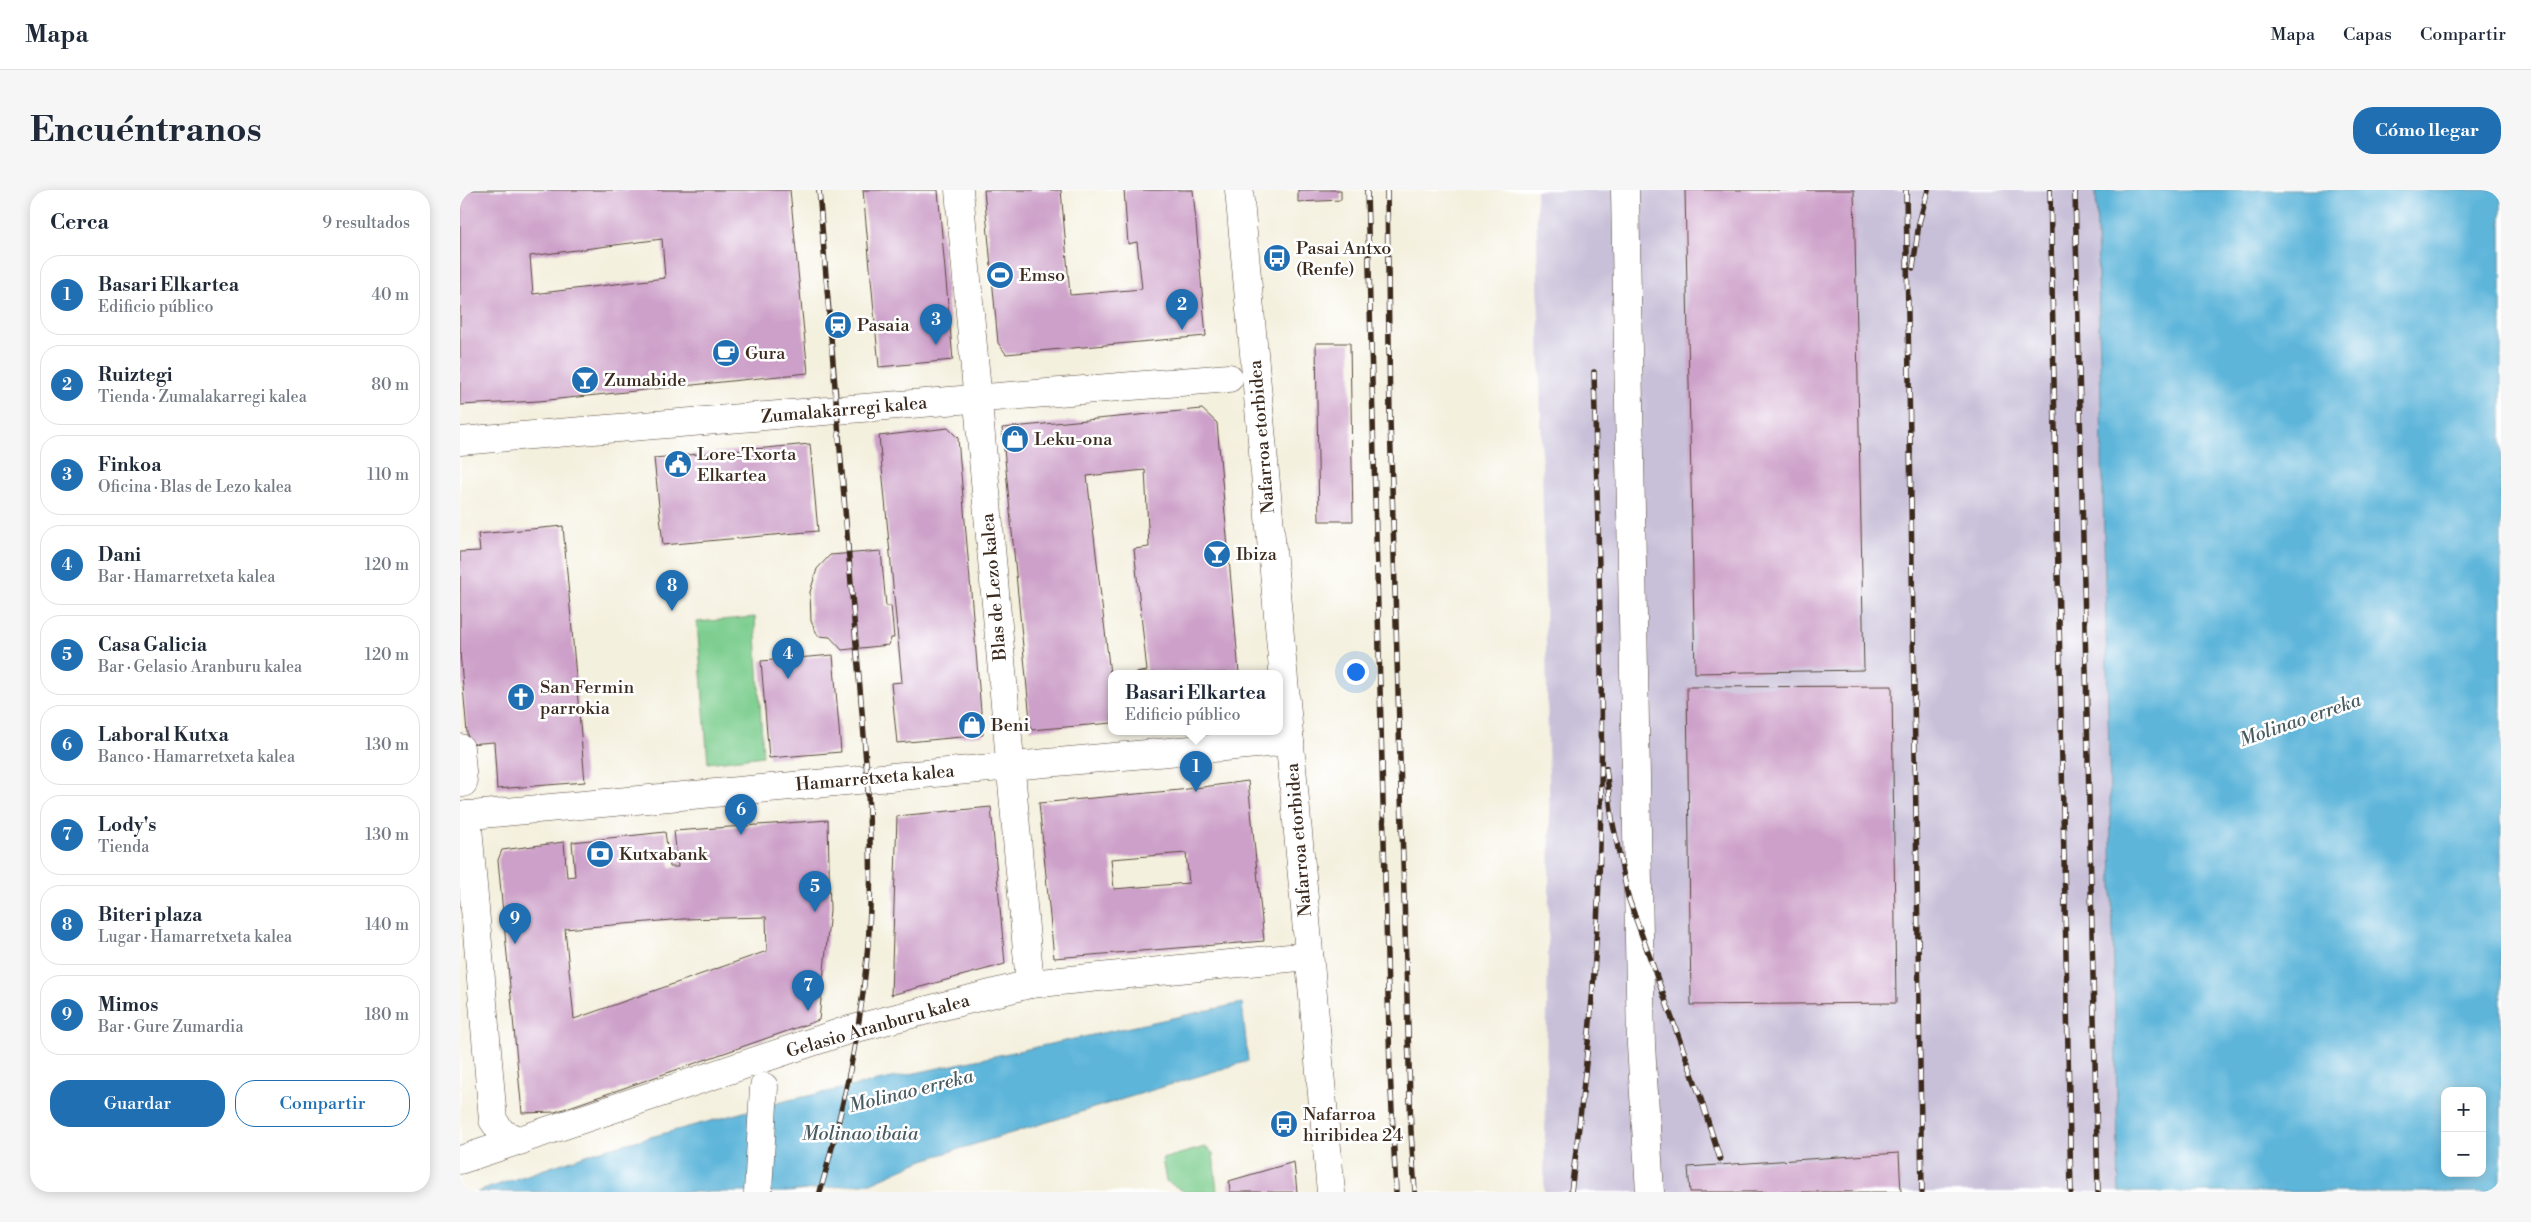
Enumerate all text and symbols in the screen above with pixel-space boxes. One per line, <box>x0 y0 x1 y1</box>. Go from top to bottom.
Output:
text: Mapa <box>25 20 88 50</box>
text: Mapa <box>2271 23 2315 46</box>
text: Capas <box>2343 23 2392 46</box>
text: Compartir <box>2420 23 2506 46</box>
button: Cómo llegar <box>2353 107 2501 154</box>
text: Encuéntranos <box>30 109 262 152</box>
text: Cerca <box>50 210 109 236</box>
text: 9 resultados <box>322 213 410 233</box>
place label: Pasai Antxo (Renfe) <box>1296 237 1391 281</box>
bus stop icon: Pasai Antxo (Renfe) <box>1262 243 1292 273</box>
sports icon: Emso <box>985 260 1015 290</box>
place label: Emso <box>1019 264 1065 287</box>
text: Basari Elkartea <box>98 273 239 297</box>
text: 1 <box>63 285 71 305</box>
text: 40 m <box>372 285 409 305</box>
pin: 2 <box>1166 289 1198 330</box>
text: Edificio público <box>98 297 213 317</box>
pin: 3 <box>920 304 952 345</box>
station icon: Pasaia <box>823 310 853 340</box>
place label: Pasaia <box>857 314 910 337</box>
cafe icon: Gura <box>711 338 741 368</box>
place label: Gura <box>745 342 786 365</box>
street label: Nafarroa etorbidea <box>1244 358 1280 515</box>
text: Ruiztegi <box>98 363 173 387</box>
bar icon: Zumabide <box>570 365 600 395</box>
place label: Zumabide <box>604 369 686 392</box>
text: 2 <box>62 375 72 395</box>
text: 80 m <box>371 375 409 395</box>
text: Tienda · Zumalakarregi kalea <box>98 387 307 407</box>
street label: Zumalakarregi kalea <box>760 391 929 429</box>
shop icon: Leku-ona <box>1000 424 1030 454</box>
place label: Leku-ona <box>1034 428 1113 451</box>
place label: Lore-Txorta Elkartea <box>697 443 797 487</box>
public building icon: Lore-Txorta Elkartea <box>663 449 693 479</box>
text: Finkoa <box>98 453 162 477</box>
text: 3 <box>62 465 72 485</box>
text: 110 m <box>367 465 409 485</box>
text: Oficina · Blas de Lezo kalea <box>98 477 292 497</box>
street label: Blas de Lezo kalea <box>976 512 1012 663</box>
bar icon: Ibiza <box>1202 539 1232 569</box>
text: Dani <box>98 543 141 567</box>
place label: Ibiza <box>1236 543 1278 566</box>
text: 4 <box>62 555 72 575</box>
text: 120 m <box>365 555 409 575</box>
text: Bar · Hamarretxeta kalea <box>98 567 275 587</box>
pin: 8 <box>656 570 688 611</box>
text: Casa Galicia <box>98 633 207 657</box>
pin: 4 <box>772 638 804 679</box>
text: 5 <box>62 645 72 665</box>
text: 120 m <box>365 645 409 665</box>
text: Bar · Gelasio Aranburu kalea <box>98 657 302 677</box>
your location <box>1343 659 1369 685</box>
popup <box>1108 670 1283 735</box>
place label: San Fermin parrokia <box>540 676 634 720</box>
text: Basari Elkartea <box>1125 681 1266 705</box>
church icon: San Fermin parrokia <box>506 682 536 712</box>
water label: Molinao erreka <box>2236 688 2365 752</box>
text: Edificio público <box>1125 705 1240 725</box>
shop icon: Beni <box>957 710 987 740</box>
place label: Beni <box>990 714 1029 737</box>
text: Laboral Kutxa <box>98 723 229 747</box>
text: 6 <box>62 735 72 755</box>
text: 130 m <box>365 735 409 755</box>
text: Banco · Hamarretxeta kalea <box>98 747 295 767</box>
pin: 1 <box>1180 751 1212 792</box>
street label: Hamarretxeta kalea <box>795 760 956 796</box>
street label: Nafarroa etorbidea <box>1281 761 1317 918</box>
pin: 6 <box>725 794 757 835</box>
text: Lody's <box>98 813 156 837</box>
text: 7 <box>62 825 72 845</box>
text: 130 m <box>365 825 409 845</box>
text: Tienda <box>98 837 149 857</box>
bank icon: Kutxabank <box>585 839 615 869</box>
place label: Kutxabank <box>619 843 709 866</box>
pin: 5 <box>799 871 831 912</box>
text: Biteri plaza <box>98 903 202 927</box>
pin: 9 <box>499 903 531 944</box>
text: 8 <box>62 915 72 935</box>
text: 140 m <box>365 915 409 935</box>
text: Lugar · Hamarretxeta kalea <box>98 927 292 947</box>
pin: 7 <box>792 970 824 1011</box>
street label: Gelasio Aranburu kalea <box>784 989 973 1063</box>
text: Mimos <box>98 993 158 1017</box>
text: 9 <box>62 1005 72 1025</box>
text: 180 m <box>365 1005 409 1025</box>
text: Bar · Gure Zumardia <box>98 1017 243 1037</box>
water label: Molinao erreka <box>846 1064 976 1118</box>
button: Guardar <box>50 1080 225 1127</box>
button: Compartir <box>235 1080 410 1127</box>
map controls <box>2441 1087 2486 1177</box>
button: + <box>2441 1087 2486 1132</box>
place label: Nafarroa hiribidea 24 <box>1303 1103 1403 1147</box>
bus stop icon: Nafarroa hiribidea 24 <box>1269 1109 1299 1139</box>
water label: Molinao ibaia <box>802 1122 919 1146</box>
button: − <box>2441 1132 2486 1177</box>

